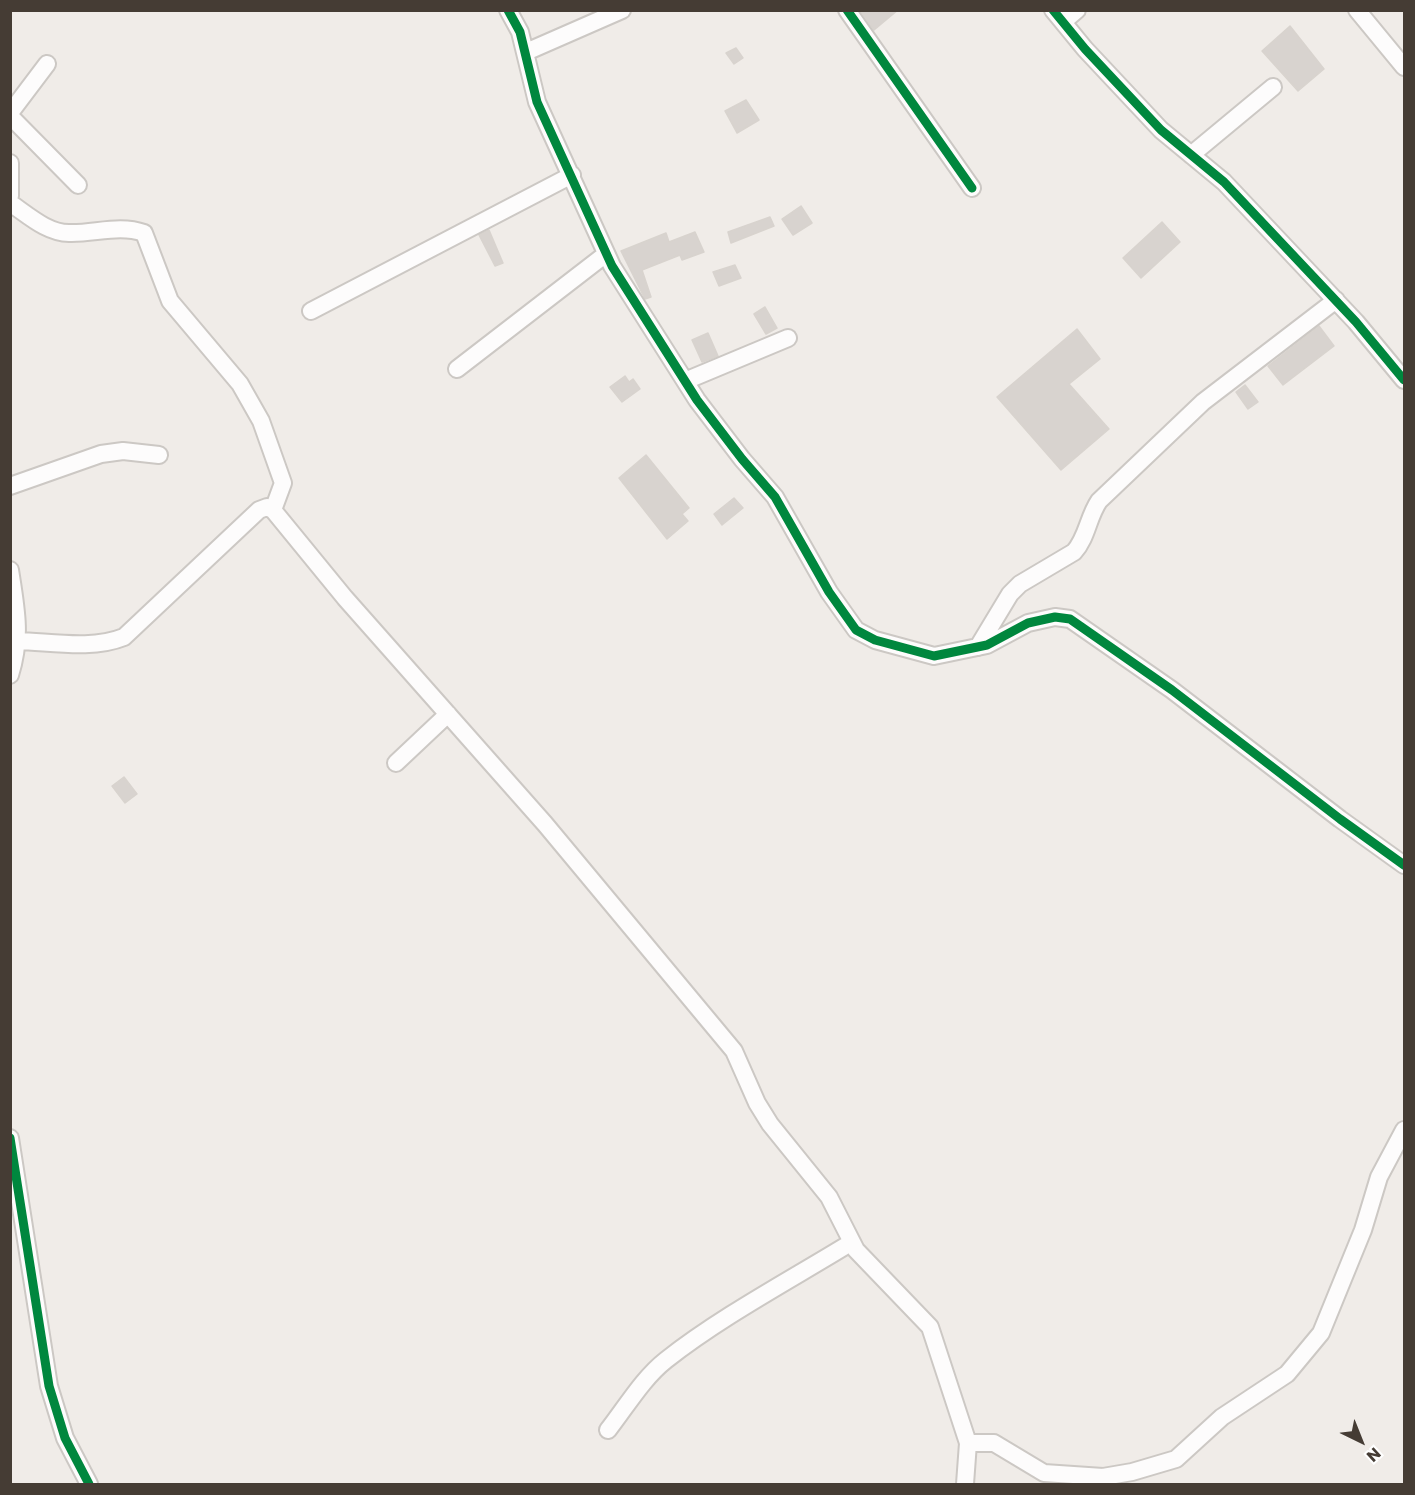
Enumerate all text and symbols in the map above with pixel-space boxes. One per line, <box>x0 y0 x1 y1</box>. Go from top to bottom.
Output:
north arrow <box>1331 1411 1391 1471</box>
text: N <box>1361 1442 1386 1467</box>

